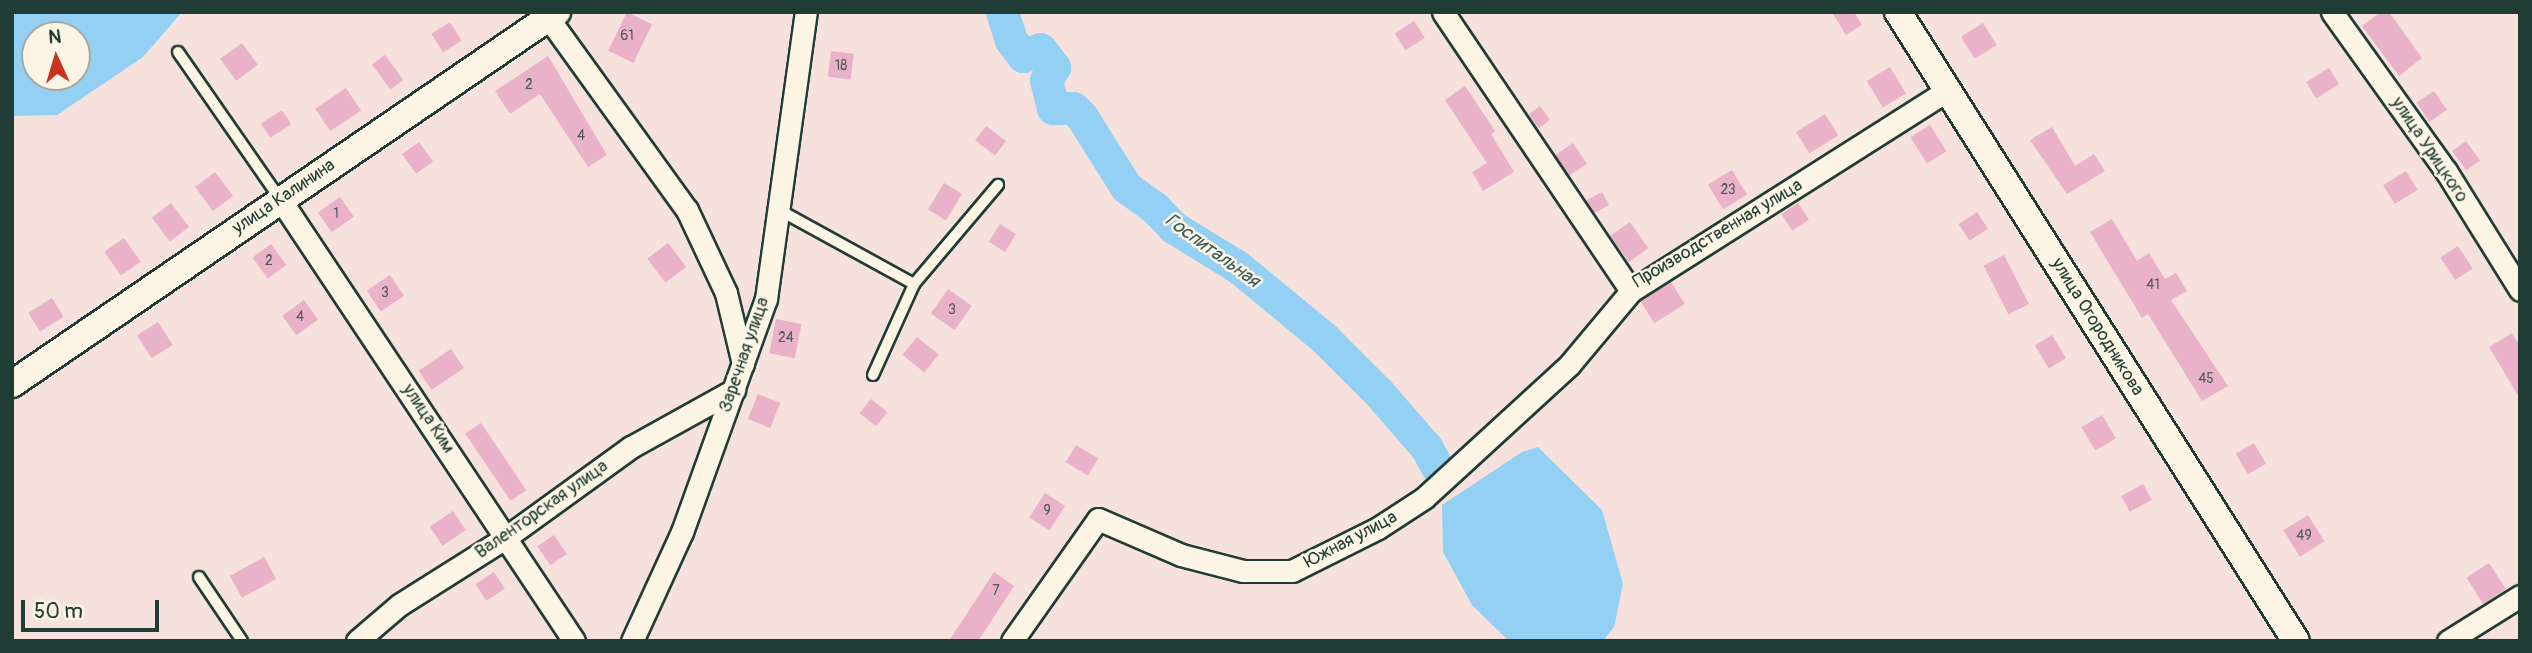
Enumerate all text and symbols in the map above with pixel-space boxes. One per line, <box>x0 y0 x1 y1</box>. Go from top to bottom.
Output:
north arrow <box>21 21 91 91</box>
text: N <box>47 25 62 49</box>
house number: 61 <box>620 28 634 44</box>
house number: 18 <box>835 58 847 74</box>
house number: 2 <box>525 77 533 93</box>
street label: улица Урицкого <box>2386 93 2472 207</box>
house number: 4 <box>577 128 585 144</box>
street label: улица Калинина <box>229 155 339 239</box>
street label: Производственная улица <box>1629 175 1807 293</box>
house number: 23 <box>1720 182 1736 198</box>
house number: 1 <box>333 206 339 222</box>
water label: Госпитальная <box>1160 209 1264 293</box>
house number: 2 <box>265 253 273 269</box>
street label: улица Огородникова <box>2046 254 2148 400</box>
house number: 41 <box>2146 277 2160 293</box>
house number: 3 <box>381 285 389 301</box>
street label: Заречная улица <box>715 295 775 415</box>
house number: 3 <box>948 302 956 318</box>
house number: 4 <box>296 309 304 325</box>
house number: 24 <box>778 330 794 346</box>
house number: 45 <box>2198 371 2214 387</box>
street label: улица Ким <box>397 380 459 458</box>
street label: Валенторская улица <box>471 456 613 564</box>
house number: 9 <box>1043 503 1051 519</box>
street label: Южная улица <box>1301 507 1401 573</box>
house number: 49 <box>2296 528 2312 544</box>
house number: 7 <box>992 583 1000 599</box>
scale bar <box>24 586 163 630</box>
text: 50 m <box>34 598 83 625</box>

